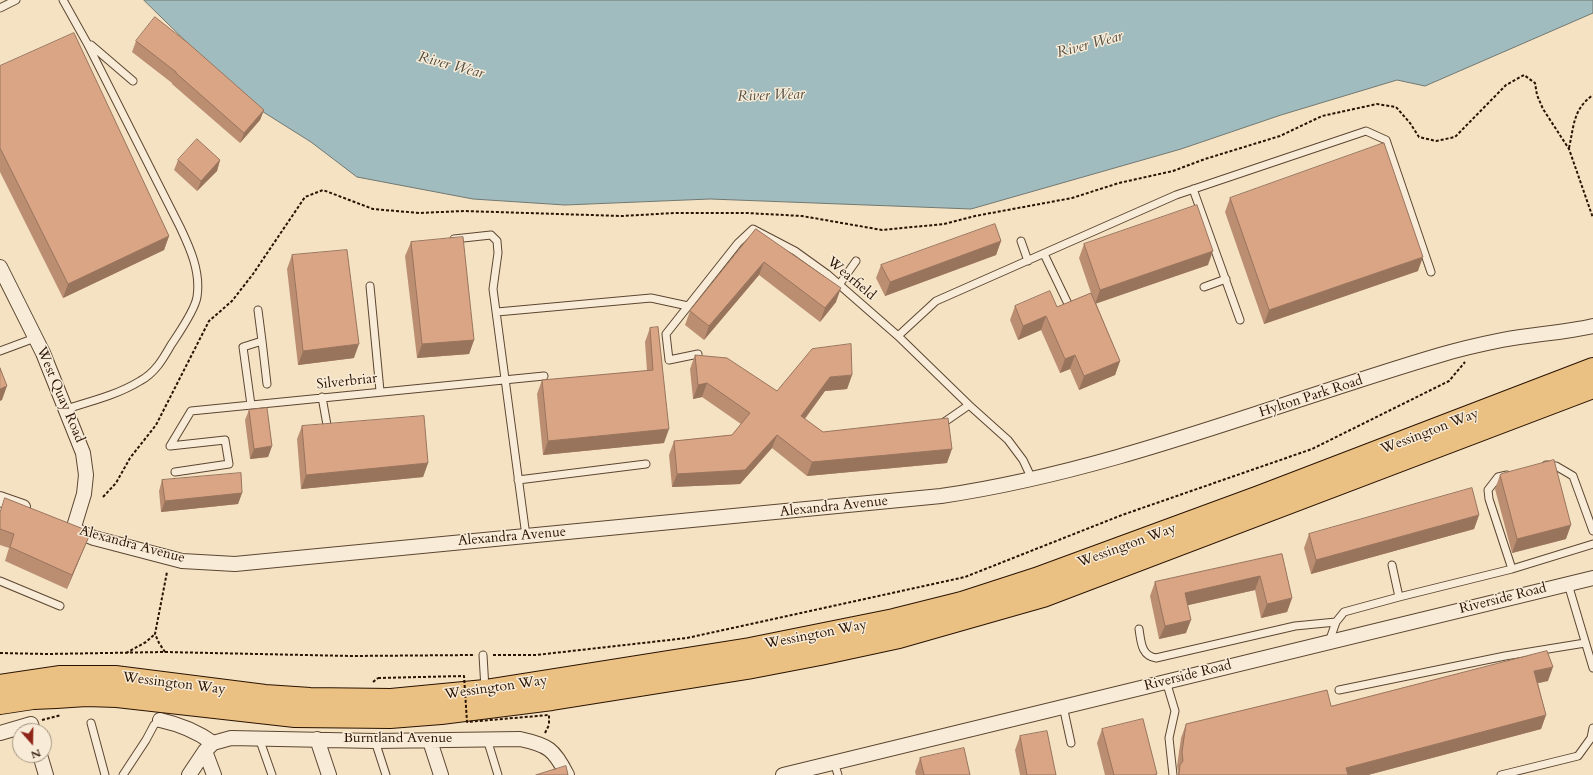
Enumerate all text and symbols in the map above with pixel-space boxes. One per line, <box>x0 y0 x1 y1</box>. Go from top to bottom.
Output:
water label: River Wear <box>1055 28 1125 62</box>
water label: River Wear <box>416 49 486 83</box>
water label: River Wear <box>737 86 805 106</box>
street label: Wearfield <box>823 254 879 304</box>
street label: West Quay Road <box>32 345 88 445</box>
street label: Silverbriar <box>316 370 378 394</box>
street label: Hylton Park Road <box>1257 372 1365 422</box>
street label: Wessington Way <box>1379 406 1481 458</box>
street label: Alexandra Avenue <box>779 493 889 521</box>
street label: Wessington Way <box>1075 520 1179 572</box>
street label: Alexandra Avenue <box>77 523 187 567</box>
street label: Alexandra Avenue <box>457 524 567 550</box>
street label: Riverside Road <box>1458 580 1548 618</box>
street label: Wessington Way <box>764 617 868 653</box>
street label: Riverside Road <box>1143 657 1233 695</box>
street label: Wessington Way <box>122 669 226 699</box>
street label: Wessington Way <box>444 672 548 704</box>
north arrow <box>12 723 52 763</box>
street label: Burntland Avenue <box>344 731 452 747</box>
text: N <box>29 745 43 762</box>

